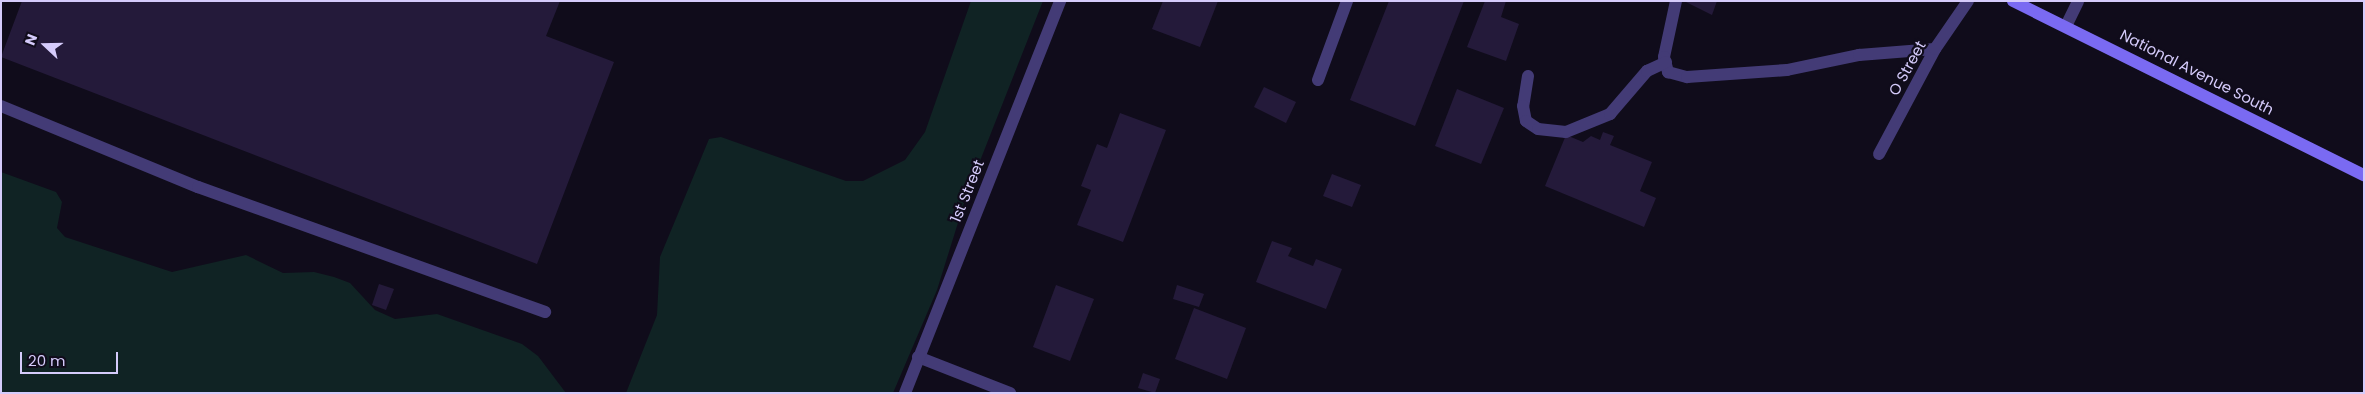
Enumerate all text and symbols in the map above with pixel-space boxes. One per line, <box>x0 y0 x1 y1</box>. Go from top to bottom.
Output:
north arrow <box>20 20 70 70</box>
street label: National Avenue South <box>2117 25 2277 119</box>
text: N <box>20 31 42 48</box>
street label: O Street <box>1885 38 1929 98</box>
street label: 1st Street <box>946 157 988 225</box>
scale bar <box>22 342 120 374</box>
text: 20 m <box>28 350 66 371</box>

